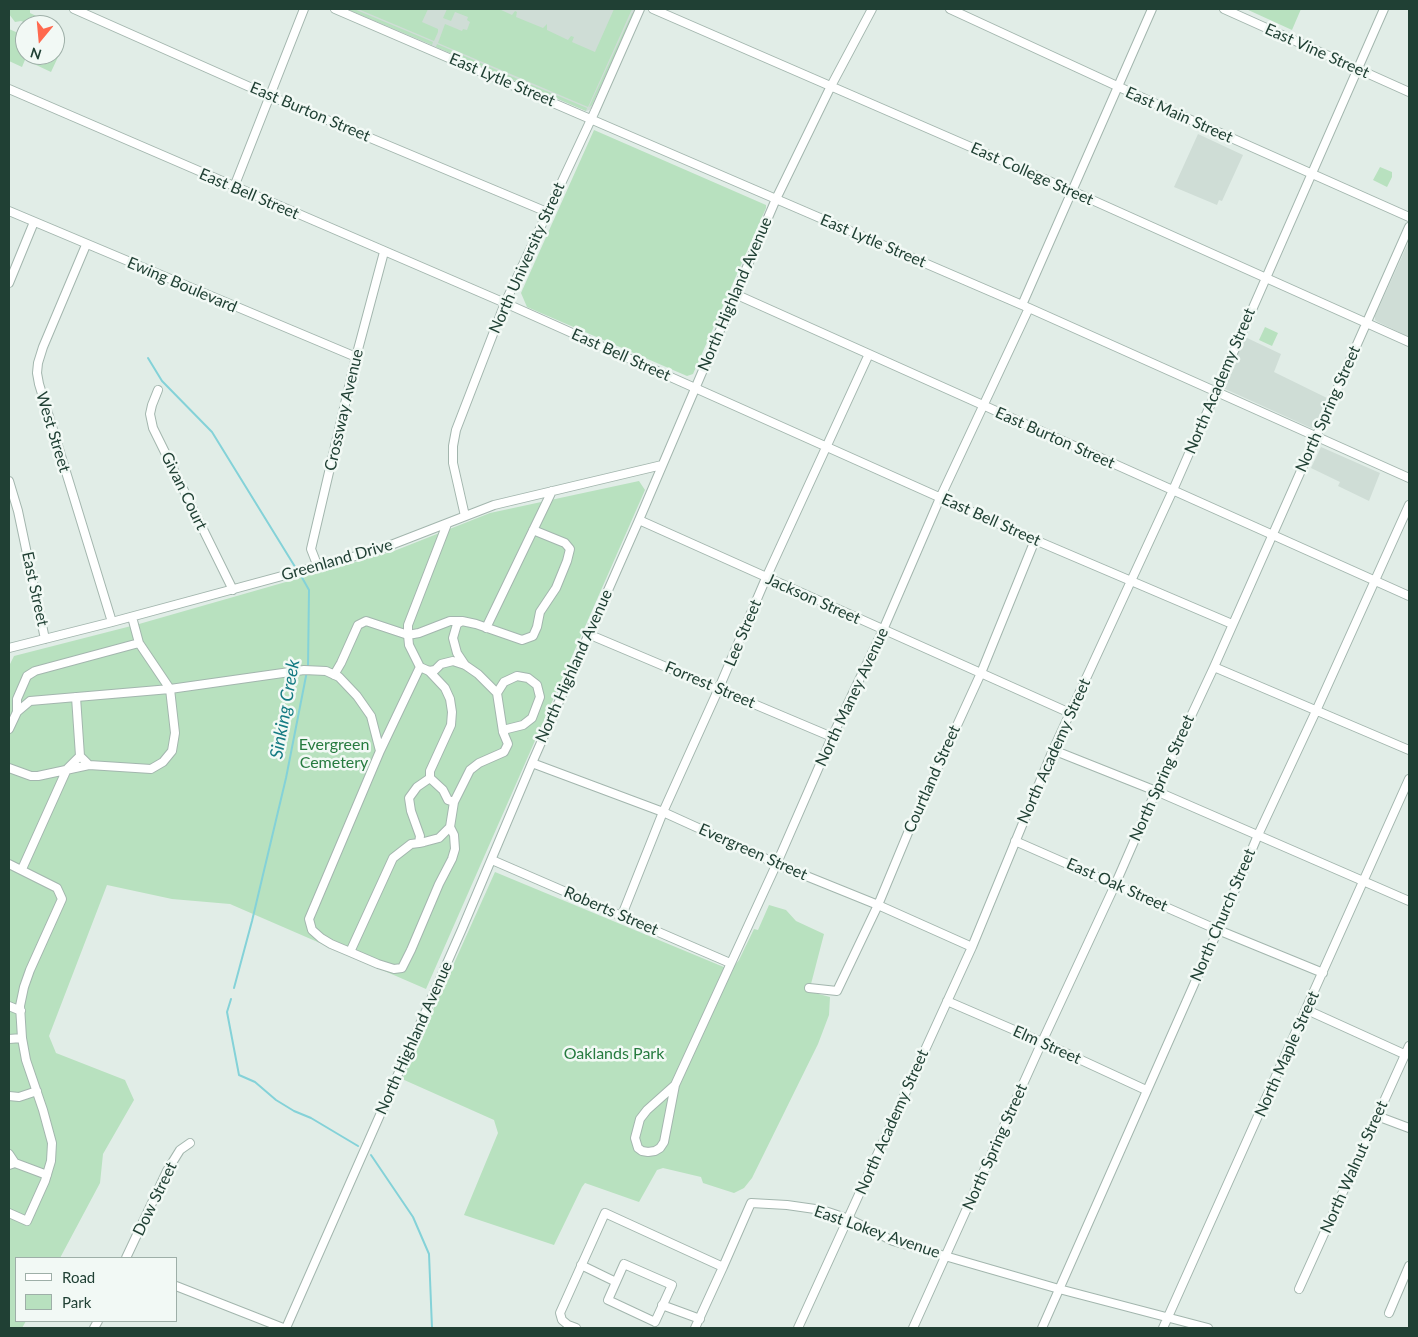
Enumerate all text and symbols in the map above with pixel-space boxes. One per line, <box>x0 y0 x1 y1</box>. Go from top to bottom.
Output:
north arrow <box>15 15 65 65</box>
street label: East Vine Street <box>1262 19 1372 83</box>
text: N <box>28 44 43 64</box>
street label: East Lytle Street <box>446 49 558 111</box>
street label: East Burton Street <box>247 78 373 146</box>
street label: East Main Street <box>1122 83 1236 147</box>
street label: East College Street <box>968 138 1096 210</box>
street label: East Bell Street <box>196 164 302 224</box>
street label: North University Street <box>485 180 569 336</box>
street label: East Lytle Street <box>817 210 929 272</box>
street label: North Highland Avenue <box>694 214 776 374</box>
street label: Ewing Boulevard <box>124 253 240 317</box>
street label: North Academy Street <box>1181 305 1259 457</box>
street label: East Bell Street <box>569 325 673 385</box>
street label: North Spring Street <box>1292 343 1364 475</box>
street label: Crossway Avenue <box>321 347 367 473</box>
street label: West Street <box>32 390 74 474</box>
street label: East Burton Street <box>992 403 1118 473</box>
street label: Givan Court <box>157 449 211 533</box>
street label: East Bell Street <box>939 490 1043 550</box>
street label: Greenland Drive <box>279 535 395 585</box>
street label: East Street <box>18 550 52 628</box>
street label: Jackson Street <box>763 570 863 628</box>
street label: North Highland Avenue <box>532 587 616 745</box>
street label: Lee Street <box>720 597 766 669</box>
street label: North Maney Avenue <box>811 625 893 769</box>
street label: Forrest Street <box>662 657 758 713</box>
water label: Sinking Creek <box>266 658 304 760</box>
street label: North Academy Street <box>1013 676 1095 826</box>
street label: North Spring Street <box>1126 712 1198 844</box>
street label: Courtland Street <box>900 722 964 836</box>
park label: Evergreen Cemetery <box>299 735 369 773</box>
street label: Evergreen Street <box>696 819 810 885</box>
street label: North Church Street <box>1186 846 1260 984</box>
street label: East Oak Street <box>1063 854 1171 916</box>
street label: Roberts Street <box>561 882 661 940</box>
street label: North Highland Avenue <box>372 959 456 1117</box>
street label: North Maple Street <box>1251 988 1323 1120</box>
street label: Elm Street <box>1010 1022 1084 1068</box>
park label: Oaklands Park <box>564 1044 664 1064</box>
street label: North Academy Street <box>851 1047 933 1197</box>
street label: North Spring Street <box>959 1081 1031 1213</box>
street label: North Walnut Street <box>1316 1098 1392 1236</box>
street label: Dow Street <box>129 1159 181 1239</box>
street label: East Lokey Avenue <box>812 1201 942 1263</box>
legend <box>15 1257 178 1322</box>
text: Road <box>62 1268 95 1286</box>
text: Park <box>62 1293 91 1311</box>

